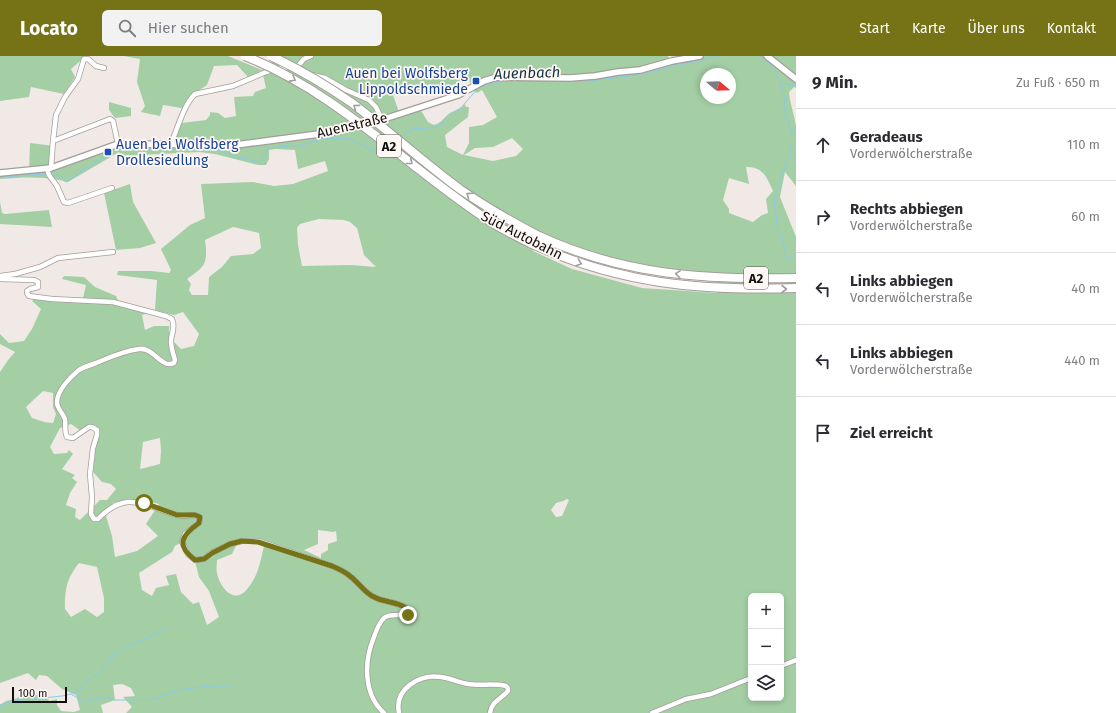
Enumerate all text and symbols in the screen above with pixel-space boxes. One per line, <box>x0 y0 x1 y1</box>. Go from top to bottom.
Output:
search box <box>102 10 382 46</box>
text: Locato <box>20 17 78 40</box>
icon: search <box>116 17 138 39</box>
text: Hier suchen <box>148 19 229 37</box>
text: Start <box>859 20 890 37</box>
text: Karte <box>912 20 946 37</box>
text: Über uns <box>968 20 1025 37</box>
text: Kontakt <box>1047 20 1096 37</box>
water label: Auenbach <box>492 63 561 83</box>
place label: Auen bei Wolfsberg Lippoldschmiede <box>345 65 469 98</box>
north arrow <box>700 68 736 104</box>
text: 9 Min. <box>812 72 858 93</box>
one-way arrow <box>289 74 296 81</box>
text: Zu Fuß · 650 m <box>1016 75 1100 90</box>
marker: Auen bei Wolfsberg Lippoldschmiede <box>471 76 481 86</box>
one-way arrow <box>353 104 360 111</box>
street label: Auenstraße <box>315 109 389 142</box>
text: Geradeaus <box>850 128 923 146</box>
icon: ahead <box>812 134 834 156</box>
road number: A2 <box>377 135 401 157</box>
place label: Auen bei Wolfsberg Drollesiedlung <box>116 136 239 169</box>
text: 110 m <box>1067 137 1100 152</box>
text: Vorderwölcherstraße <box>850 146 973 161</box>
marker: Auen bei Wolfsberg Drollesiedlung <box>103 147 113 157</box>
one-way arrow <box>405 158 412 165</box>
one-way arrow <box>467 193 474 200</box>
text: Rechts abbiegen <box>850 200 963 218</box>
icon: right <box>812 206 834 228</box>
street label: Süd Autobahn <box>478 208 565 263</box>
text: 60 m <box>1071 209 1100 224</box>
text: Vorderwölcherstraße <box>850 218 973 233</box>
one-way arrow <box>576 258 583 267</box>
road number: A2 <box>744 267 768 289</box>
one-way arrow <box>675 270 681 279</box>
text: Links abbiegen <box>850 272 953 290</box>
icon: left <box>812 278 834 300</box>
text: 40 m <box>1071 281 1100 296</box>
one-way arrow <box>781 285 787 293</box>
text: Vorderwölcherstraße <box>850 290 973 305</box>
text: Links abbiegen <box>850 344 953 362</box>
icon: left <box>812 350 834 372</box>
text: 440 m <box>1064 353 1100 368</box>
text: Vorderwölcherstraße <box>850 362 973 377</box>
icon: arrive <box>812 422 834 444</box>
text: Ziel erreicht <box>850 424 933 442</box>
route start <box>135 494 153 512</box>
map controls <box>748 593 784 701</box>
button: + <box>748 593 784 629</box>
route end <box>399 606 417 624</box>
button: − <box>748 629 784 665</box>
button: layers <box>748 665 784 701</box>
scale bar <box>12 685 67 704</box>
text: 100 m <box>18 687 47 700</box>

